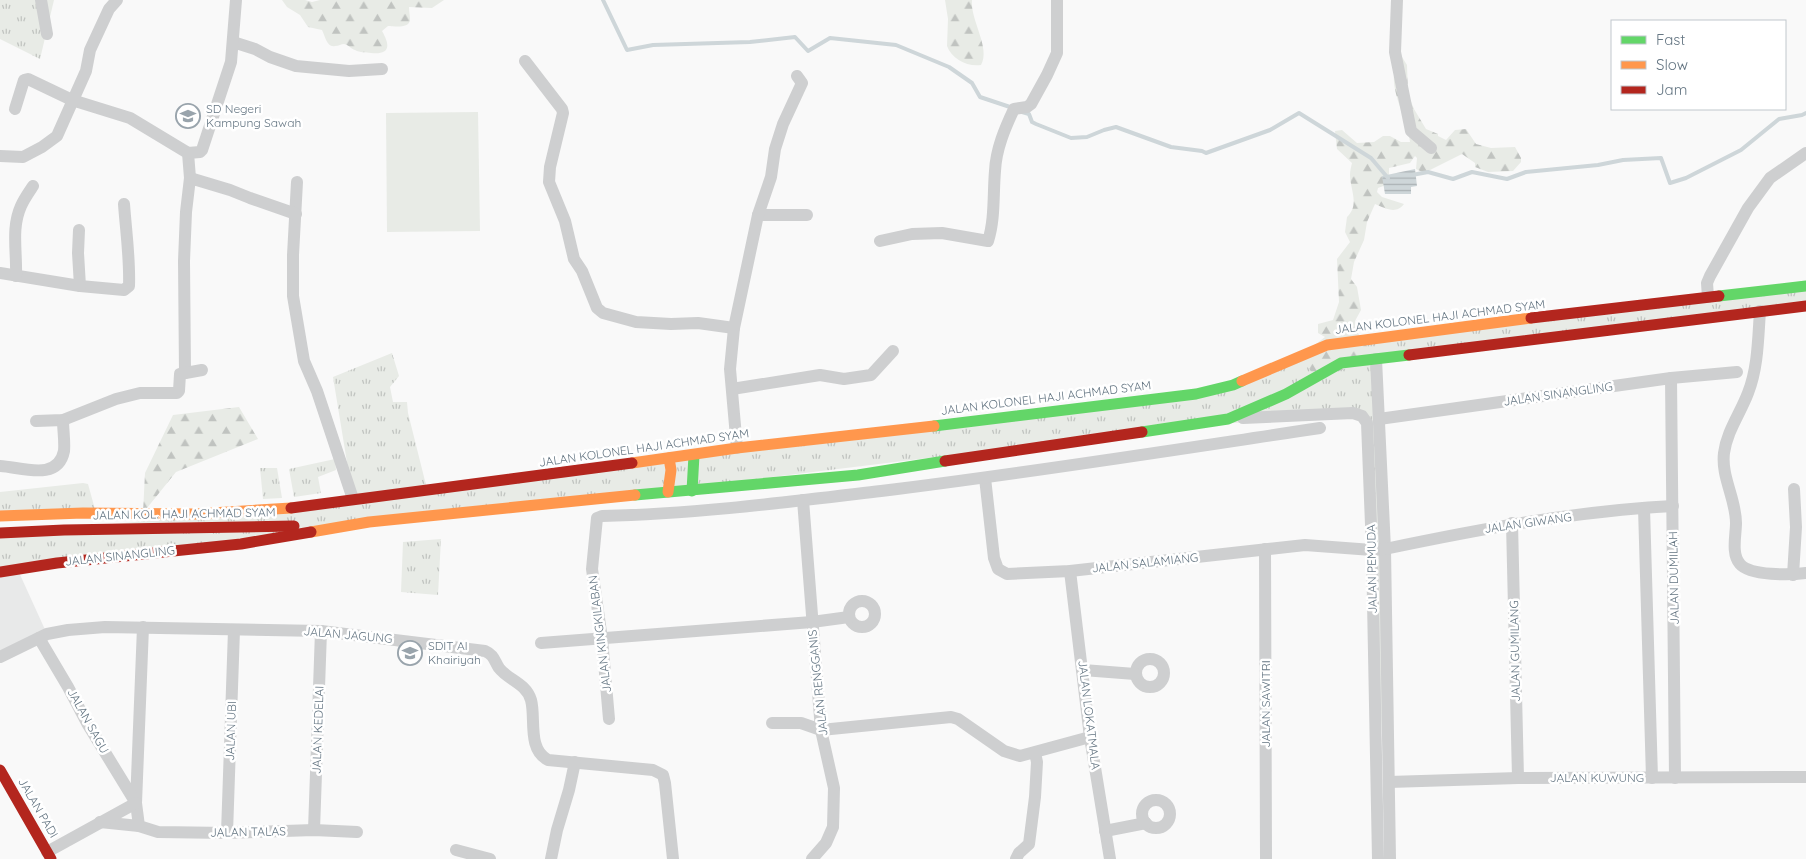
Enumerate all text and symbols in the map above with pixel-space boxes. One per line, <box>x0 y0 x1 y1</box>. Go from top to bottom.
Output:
legend <box>1611 20 1786 110</box>
text: Fast <box>1656 30 1685 49</box>
text: Slow <box>1656 55 1688 74</box>
text: Jam <box>1656 80 1687 99</box>
place label: SD Negeri Kampung Sawah <box>206 101 301 130</box>
school or university icon: SD Negeri Kampung Sawah <box>175 103 201 129</box>
street label: JALAN KOLONEL HAJI ACHMAD SYAM <box>1334 296 1546 337</box>
street label: JALAN KOLONEL HAJI ACHMAD SYAM <box>940 377 1152 418</box>
street label: JALAN SINANGLING <box>1502 378 1614 409</box>
street label: JALAN KOLONEL HAJI ACHMAD SYAM <box>538 425 750 470</box>
street label: JALAN KOL. HAJI ACHMAD SYAM <box>92 504 276 523</box>
street label: JALAN GIWANG <box>1483 509 1573 536</box>
street label: JALAN PEMUDA <box>1363 524 1380 614</box>
street label: JALAN DUMILAH <box>1665 531 1682 625</box>
street label: JALAN SINANGLING <box>64 542 176 569</box>
street label: JALAN SALAMIANG <box>1091 549 1199 576</box>
street label: JALAN KINGKILABAN <box>585 574 614 694</box>
street label: JALAN GUMILANG <box>1506 600 1523 702</box>
street label: JALAN JAGUNG <box>303 623 393 646</box>
street label: JALAN RENGGANIS <box>804 629 831 737</box>
place label: SDIT Al Khairiyah <box>428 638 481 667</box>
school or university icon: SDIT Al Khairiyah <box>397 640 423 666</box>
street label: JALAN LOKATMALA <box>1075 659 1104 771</box>
street label: JALAN SAWITRI <box>1258 660 1273 748</box>
street label: JALAN SAGU <box>64 686 112 756</box>
street label: JALAN KEDELAI <box>308 686 327 774</box>
street label: JALAN UBI <box>222 701 239 761</box>
street label: JALAN KUWUNG <box>1550 770 1644 785</box>
street label: JALAN PADI <box>15 775 62 840</box>
street label: JALAN TALAS <box>210 823 286 840</box>

